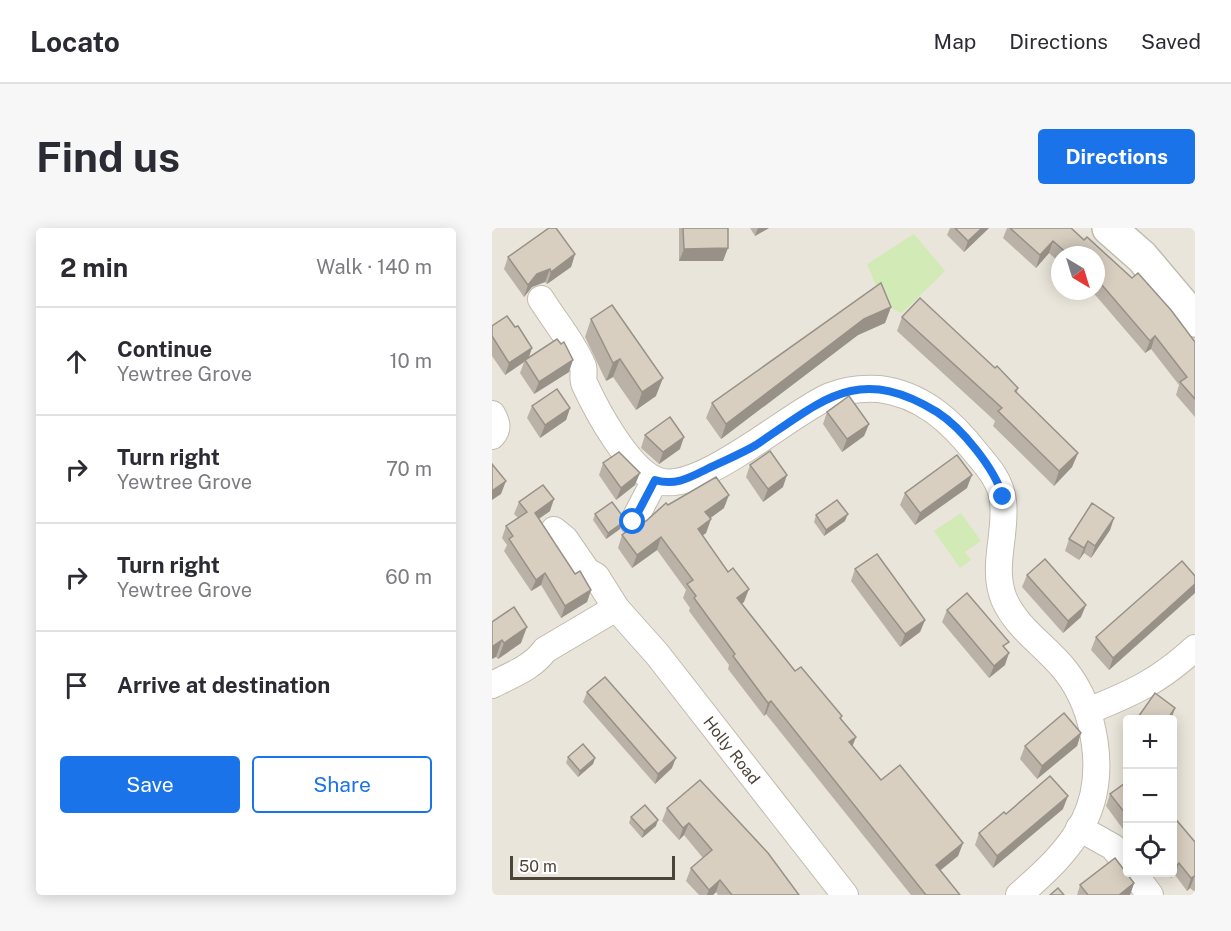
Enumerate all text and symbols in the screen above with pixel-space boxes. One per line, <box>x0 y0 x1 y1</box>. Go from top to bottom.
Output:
text: Locato <box>30 25 120 58</box>
text: Map <box>934 29 976 54</box>
text: Directions <box>1009 29 1108 54</box>
text: Saved <box>1141 29 1201 54</box>
button: Directions <box>1038 129 1195 184</box>
text: Find us <box>36 132 180 181</box>
north arrow <box>1051 246 1105 300</box>
text: 2 min <box>60 252 128 283</box>
text: Walk · 140 m <box>316 255 432 279</box>
text: Continue <box>117 336 212 362</box>
icon: ahead <box>60 345 93 378</box>
text: 10 m <box>389 349 432 373</box>
text: Yewtree Grove <box>117 362 252 386</box>
text: Turn right <box>117 444 220 470</box>
icon: right <box>60 453 93 486</box>
text: 70 m <box>386 457 432 481</box>
text: Yewtree Grove <box>117 470 252 494</box>
route end <box>989 483 1015 509</box>
route start <box>619 508 645 534</box>
text: Turn right <box>117 552 220 578</box>
icon: right <box>60 561 93 594</box>
text: 60 m <box>385 565 432 589</box>
text: Yewtree Grove <box>117 578 252 602</box>
icon: arrive <box>60 669 93 702</box>
text: Arrive at destination <box>117 672 330 698</box>
street label: Holly Road <box>699 713 764 788</box>
map controls <box>1123 715 1177 877</box>
button: + <box>1123 715 1177 769</box>
button: Save <box>60 756 240 813</box>
button: Share <box>252 756 432 813</box>
button: − <box>1123 769 1177 823</box>
button: locate <box>1123 823 1177 877</box>
scale bar <box>510 853 675 880</box>
text: 50 m <box>519 857 557 876</box>

